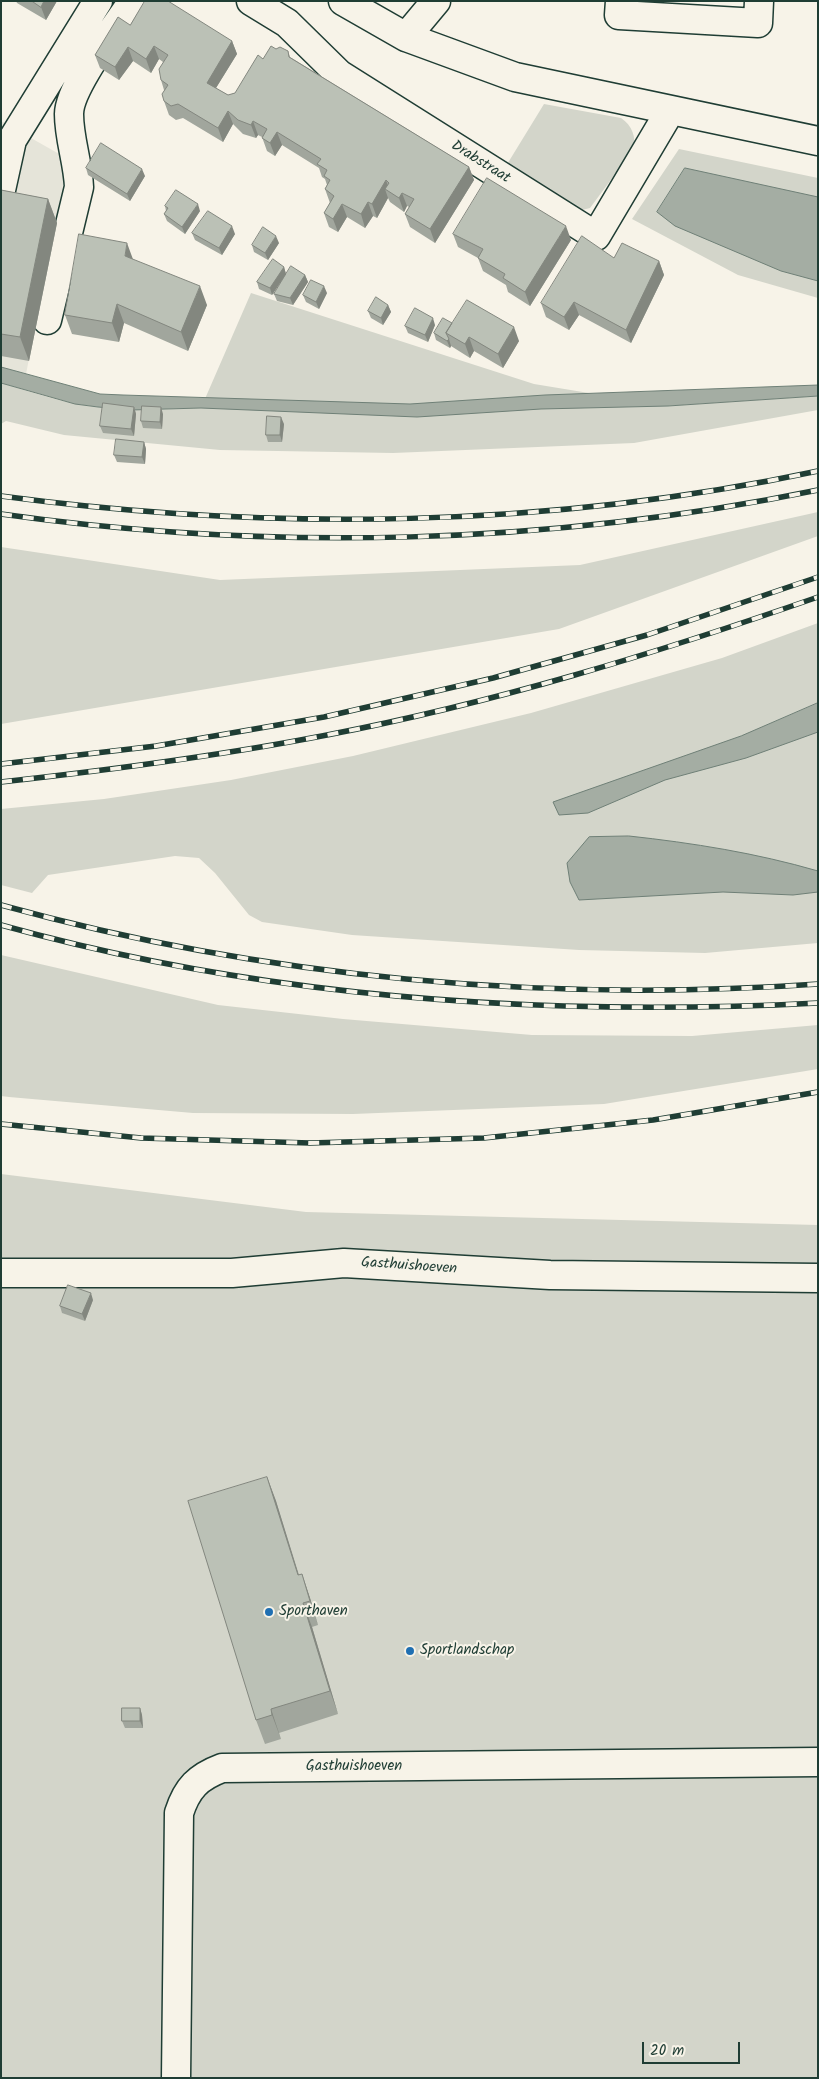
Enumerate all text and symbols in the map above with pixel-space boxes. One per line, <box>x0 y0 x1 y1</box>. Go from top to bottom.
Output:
street label: Drabstraat <box>447 138 513 188</box>
street label: Gasthuishoeven <box>360 1255 458 1279</box>
place label: Sporthaven <box>279 1603 348 1621</box>
marker: Sporthaven <box>263 1606 275 1618</box>
place label: Sportlandschap <box>420 1642 514 1660</box>
marker: Sportlandschap <box>404 1645 416 1657</box>
street label: Gasthuishoeven <box>306 1758 402 1776</box>
scale bar <box>644 2032 742 2064</box>
text: 20 m <box>650 2039 684 2063</box>

